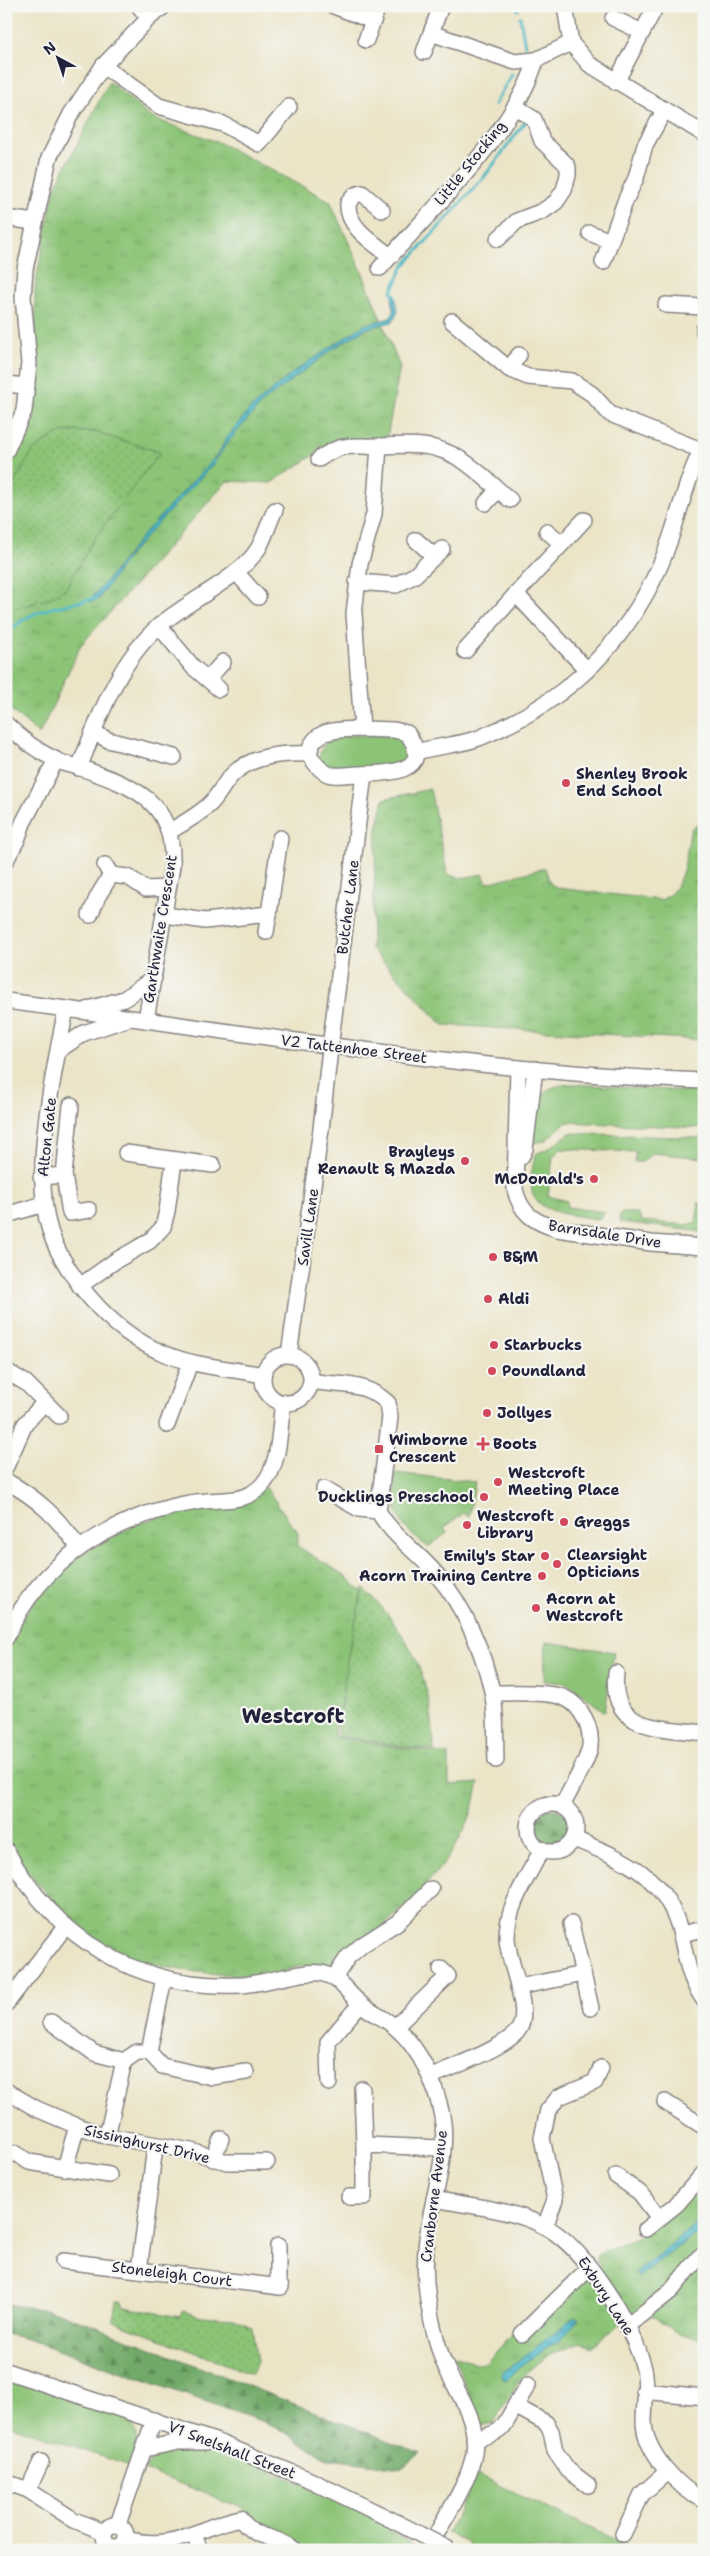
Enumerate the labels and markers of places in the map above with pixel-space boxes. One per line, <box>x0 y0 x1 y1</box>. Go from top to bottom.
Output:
place label: Shenley Brook End School <box>576 764 688 801</box>
marker: Shenley Brook End School <box>560 777 572 789</box>
place label: Brayleys Renault & Mazda <box>318 1142 456 1179</box>
marker: Brayleys Renault & Mazda <box>459 1155 471 1167</box>
place label: McDonald's <box>494 1169 584 1189</box>
marker: McDonald's <box>588 1173 600 1185</box>
place label: B&M <box>503 1247 539 1267</box>
marker: B&M <box>487 1251 499 1263</box>
place label: Aldi <box>498 1289 529 1309</box>
marker: Aldi <box>482 1293 494 1305</box>
place label: Starbucks <box>504 1335 582 1355</box>
marker: Starbucks <box>488 1339 500 1351</box>
place label: Poundland <box>502 1361 586 1381</box>
marker: Poundland <box>486 1365 498 1377</box>
place label: Jollyes <box>497 1403 552 1423</box>
marker: Jollyes <box>481 1407 493 1419</box>
place label: Wimborne Crescent <box>389 1430 468 1467</box>
place label: Boots <box>493 1434 537 1454</box>
marker: Boots <box>477 1438 489 1450</box>
marker: Wimborne Crescent <box>373 1443 385 1455</box>
place label: Westcroft Meeting Place <box>508 1463 620 1500</box>
marker: Westcroft Meeting Place <box>492 1476 504 1488</box>
place label: Ducklings Preschool <box>318 1487 474 1507</box>
marker: Ducklings Preschool <box>478 1491 490 1503</box>
place label: Westcroft Library <box>477 1506 554 1543</box>
place label: Greggs <box>574 1512 630 1532</box>
marker: Greggs <box>558 1516 570 1528</box>
marker: Westcroft Library <box>461 1519 473 1531</box>
place label: Clearsight Opticians <box>567 1545 647 1582</box>
place label: Emily's Star <box>443 1546 535 1566</box>
marker: Emily's Star <box>539 1550 551 1562</box>
marker: Clearsight Opticians <box>551 1558 563 1570</box>
place label: Acorn Training Centre <box>359 1566 532 1586</box>
marker: Acorn Training Centre <box>536 1570 548 1582</box>
place label: Acorn at Westcroft <box>546 1589 623 1626</box>
marker: Acorn at Westcroft <box>530 1602 542 1614</box>

